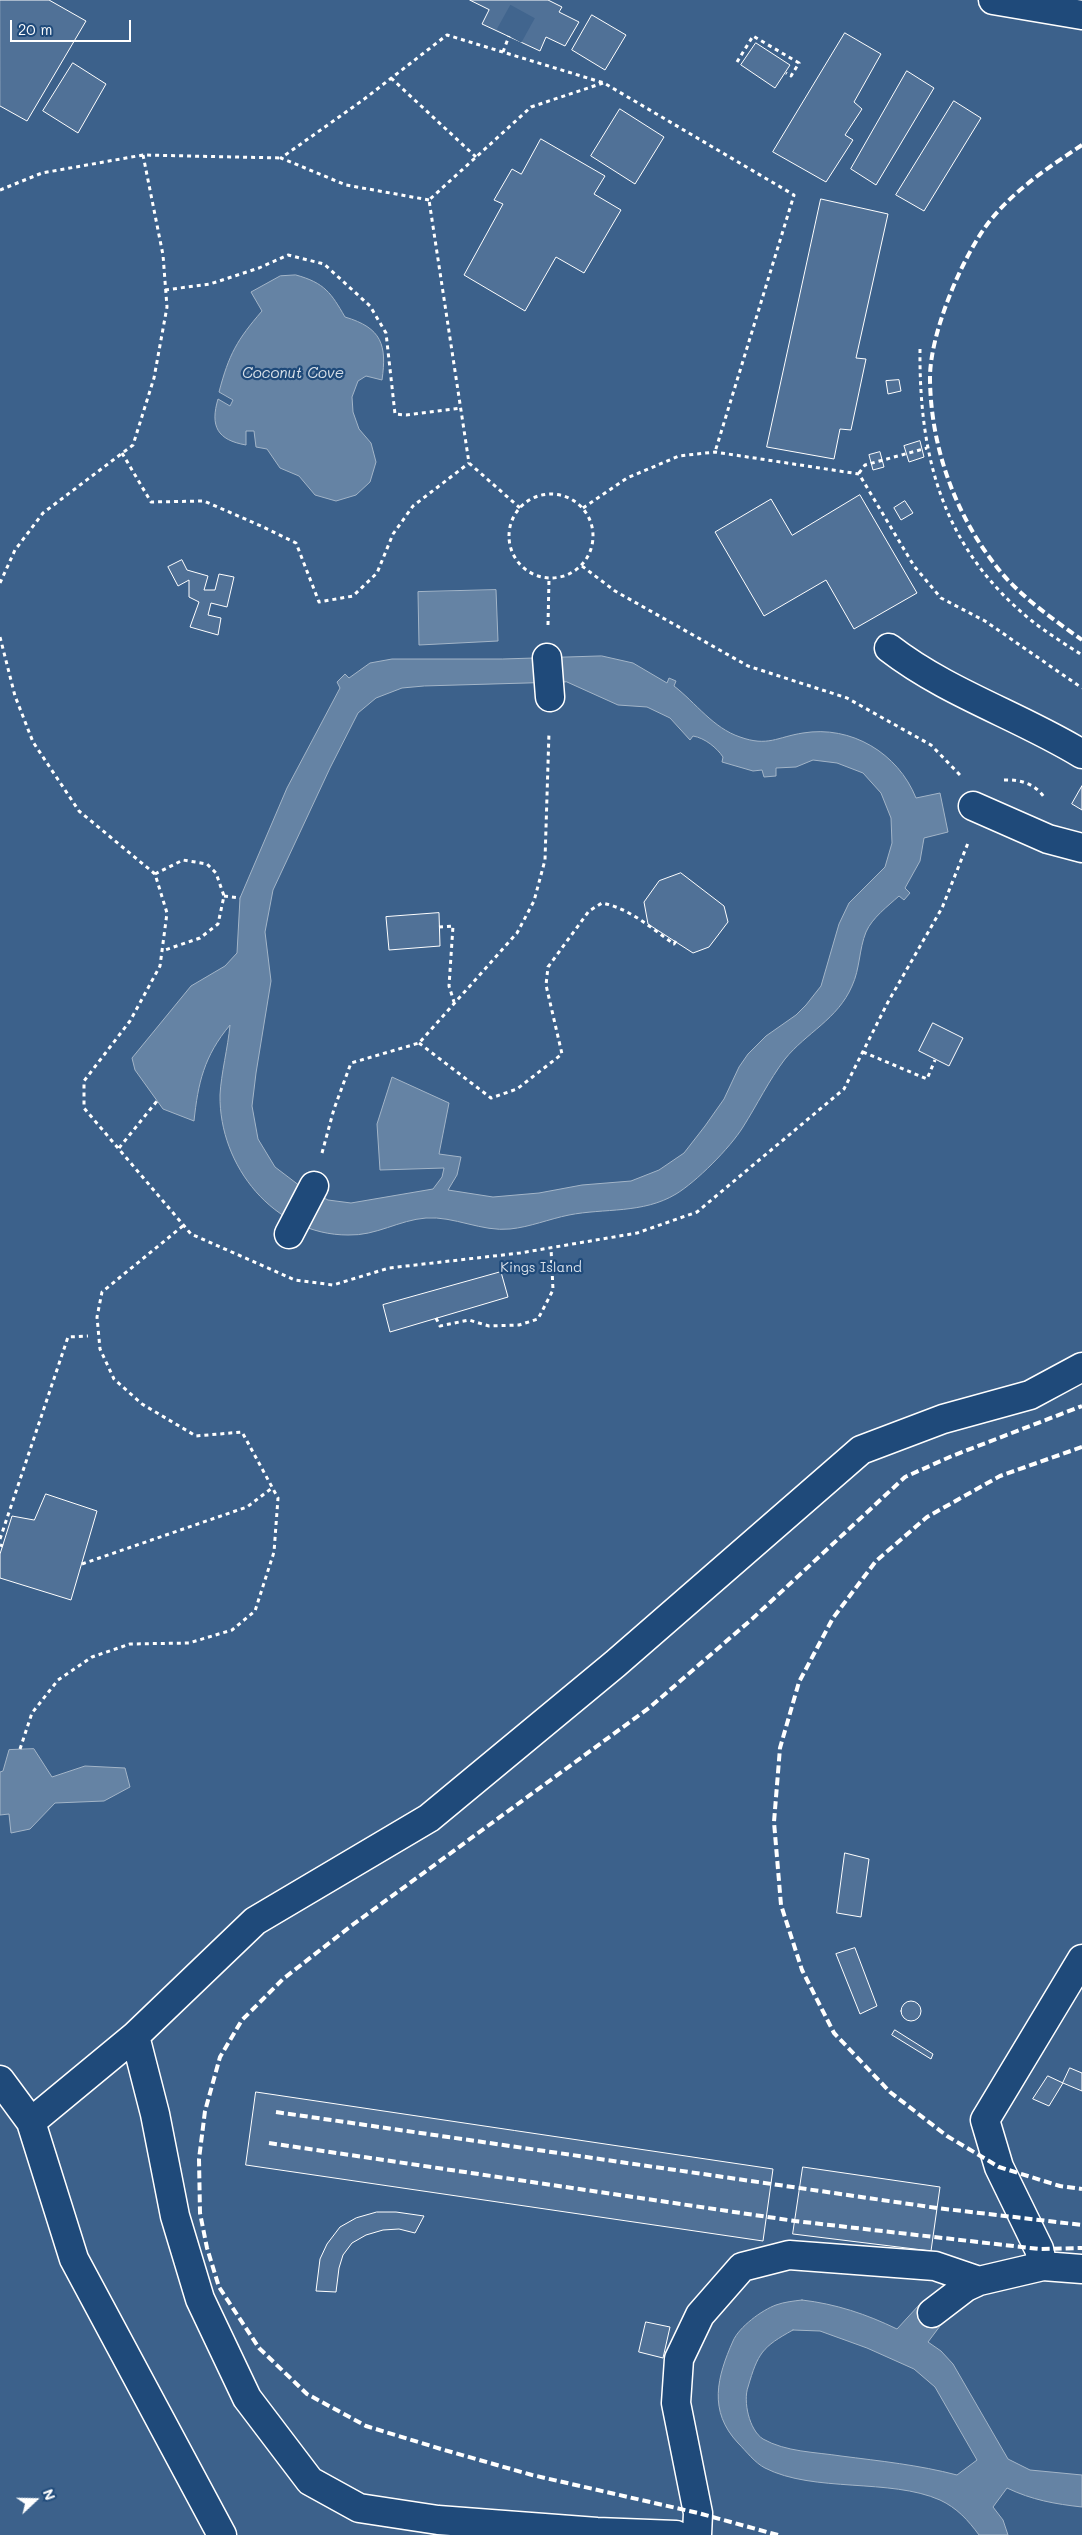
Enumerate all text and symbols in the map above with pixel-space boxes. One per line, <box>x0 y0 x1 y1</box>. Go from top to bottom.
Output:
scale bar <box>12 10 134 42</box>
text: 20 m <box>18 19 52 39</box>
water label: Coconut Cove <box>242 364 344 382</box>
park label: Kings Island <box>500 1260 582 1276</box>
north arrow <box>10 2475 60 2525</box>
text: N <box>39 2486 60 2503</box>

